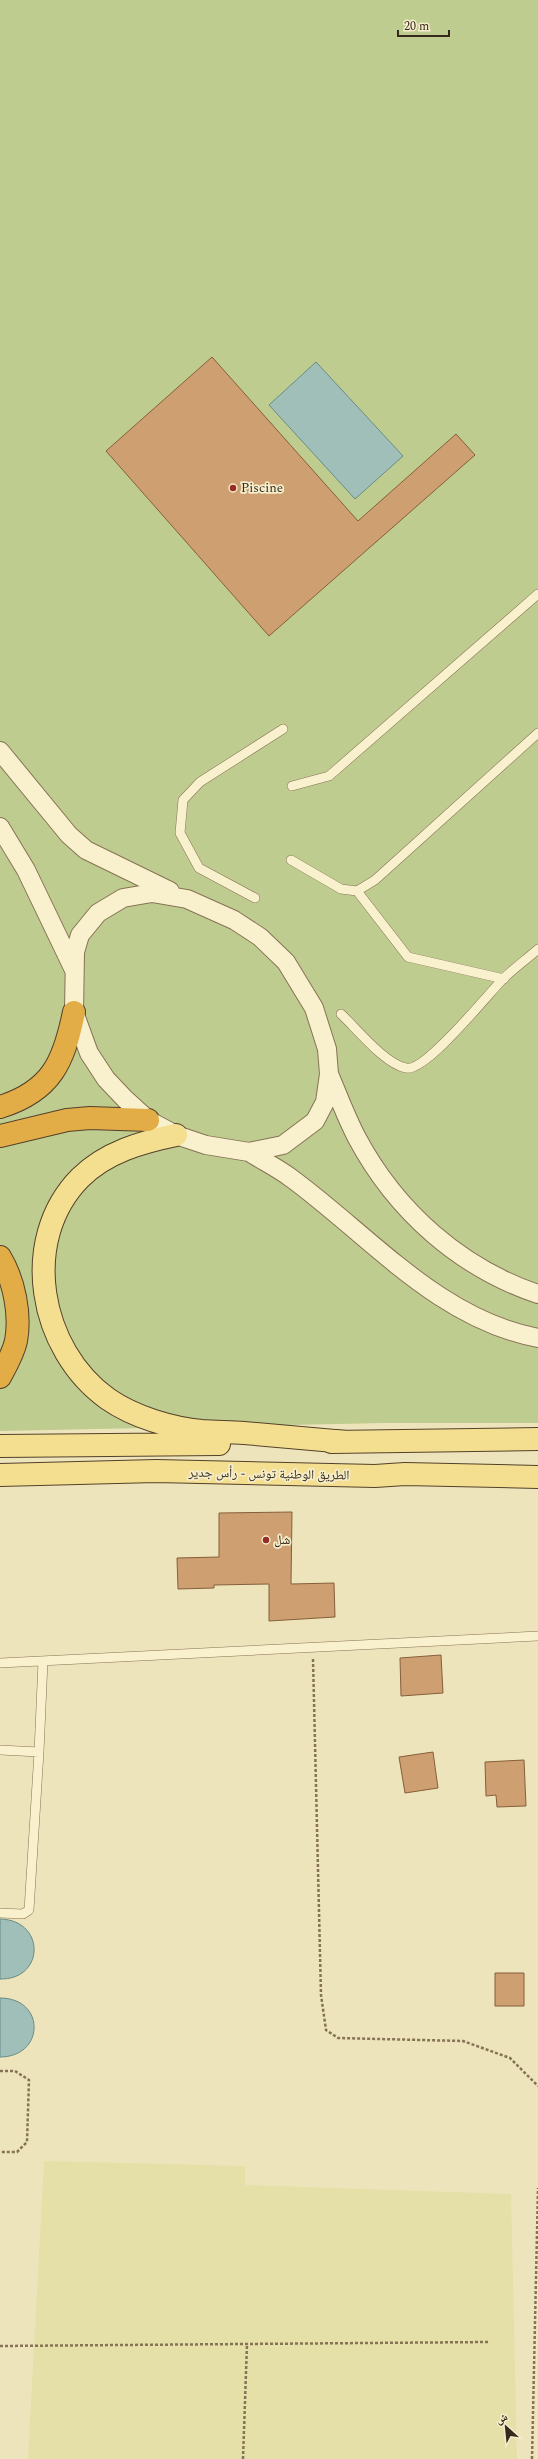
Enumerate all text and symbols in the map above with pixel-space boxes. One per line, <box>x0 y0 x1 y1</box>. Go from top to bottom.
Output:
scale bar <box>398 12 449 38</box>
text: 20 m <box>404 17 429 36</box>
place label: Piscine <box>241 478 283 498</box>
marker: Piscine <box>228 483 238 493</box>
street label: الطريق الوطنية تونس - رأس جدير <box>187 1463 350 1485</box>
place label: شل <box>274 1530 290 1550</box>
marker: شل <box>261 1535 271 1545</box>
north arrow <box>486 2407 526 2447</box>
text: ش <box>493 2408 511 2429</box>

